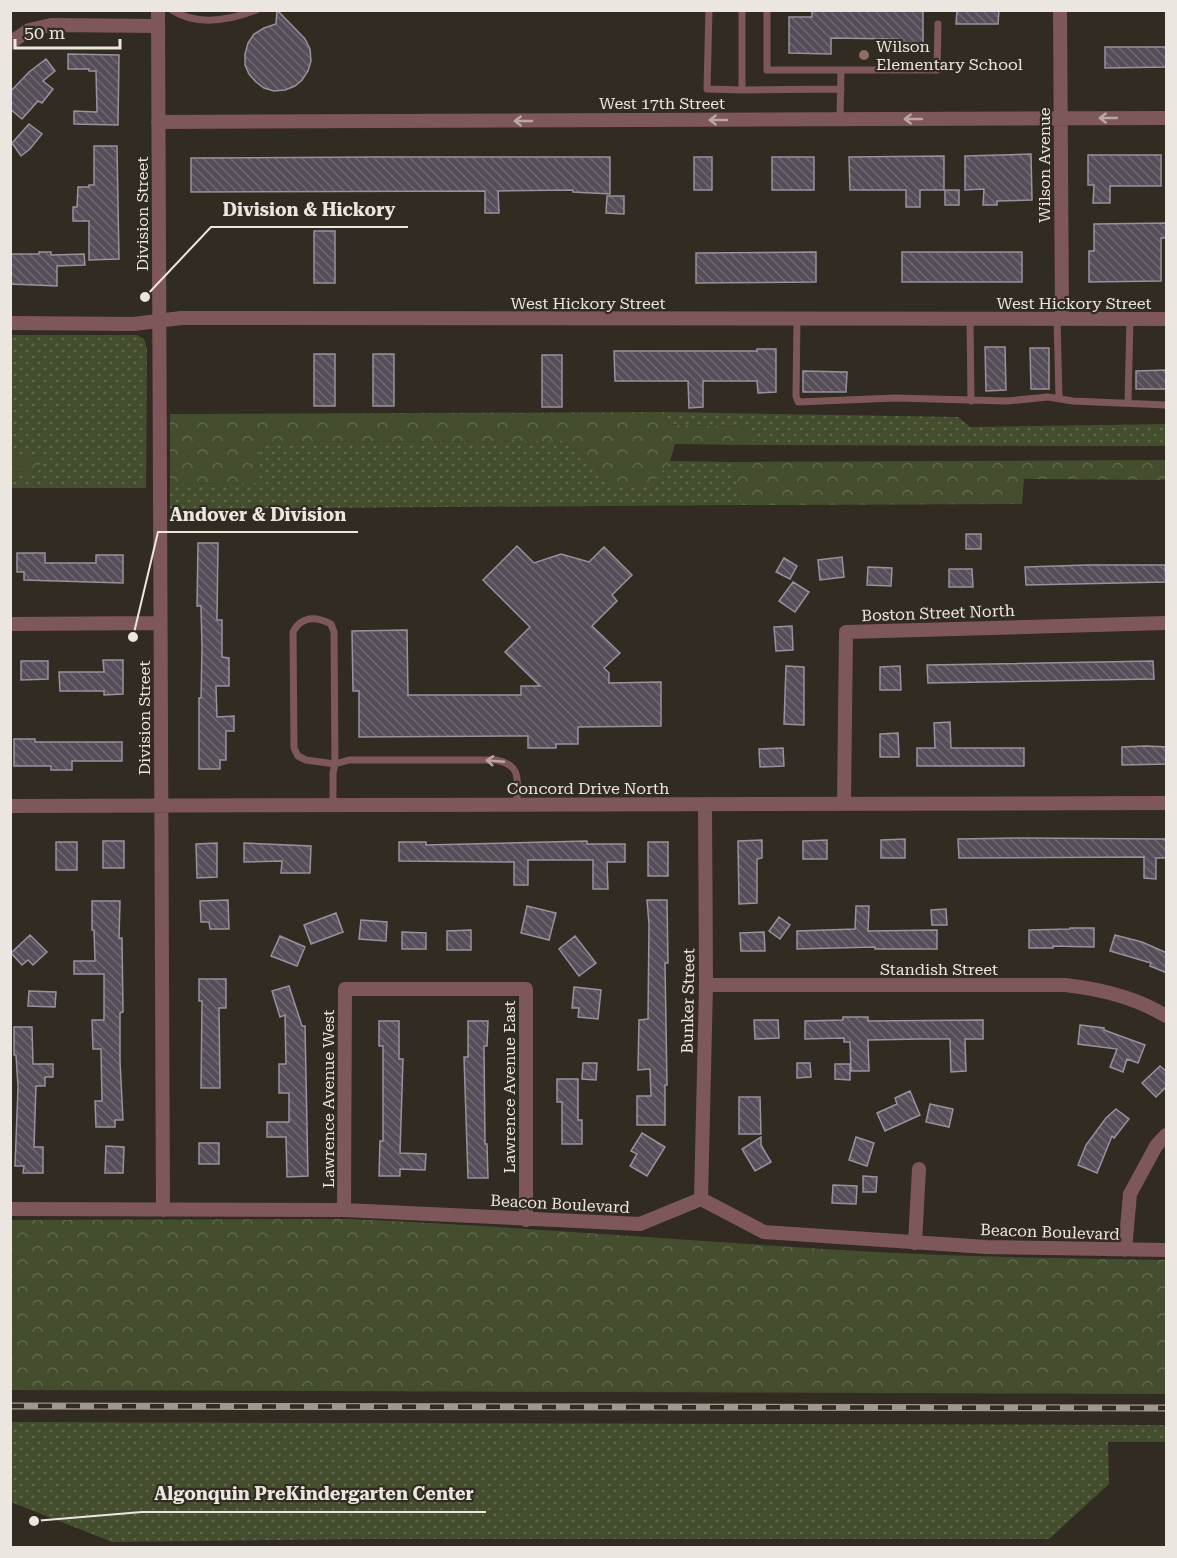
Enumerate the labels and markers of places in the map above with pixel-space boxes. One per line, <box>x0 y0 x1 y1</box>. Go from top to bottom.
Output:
place label: Wilson Elementary School <box>876 37 1023 74</box>
marker: Wilson Elementary School <box>857 48 871 62</box>
callout: Division & Hickory <box>211 191 408 227</box>
callout: Andover & Division <box>158 496 358 532</box>
callout: Algonquin PreKindergarten Center <box>142 1476 486 1512</box>

